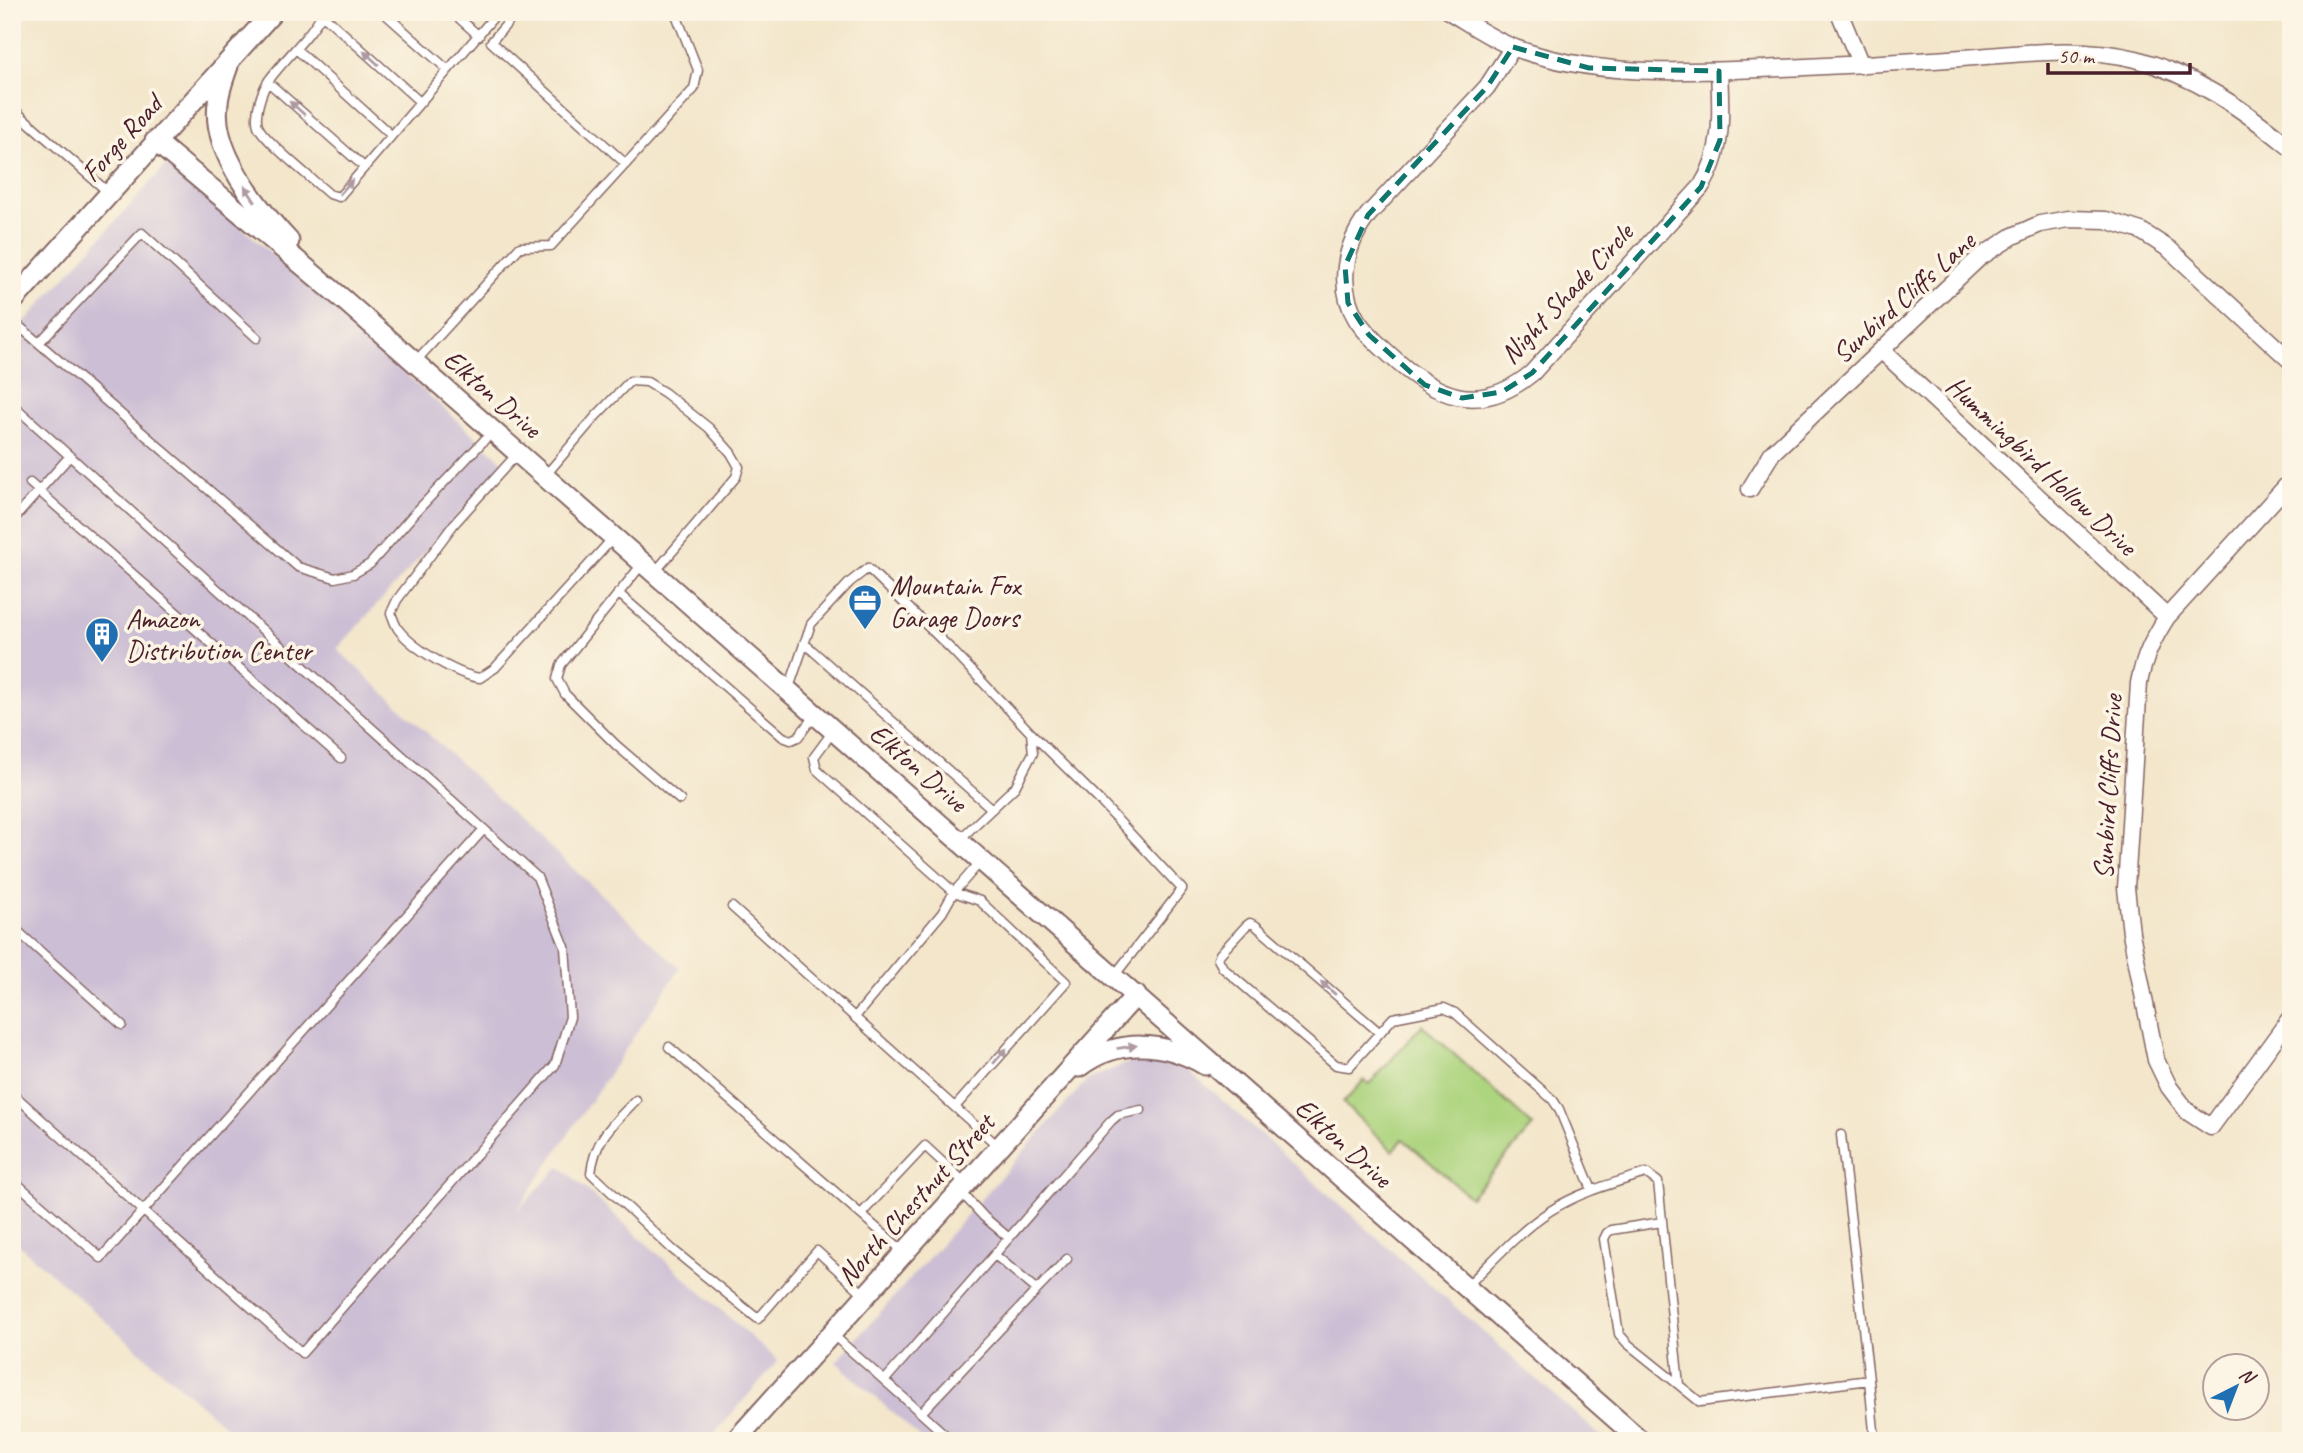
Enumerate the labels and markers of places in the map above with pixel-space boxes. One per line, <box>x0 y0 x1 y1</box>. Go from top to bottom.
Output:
place label: Mountain Fox Garage Doors <box>890 568 1022 635</box>
office icon: Mountain Fox Garage Doors <box>846 582 884 631</box>
place label: Amazon Distribution Center <box>126 601 314 668</box>
building icon: Amazon Distribution Center <box>83 615 121 664</box>

